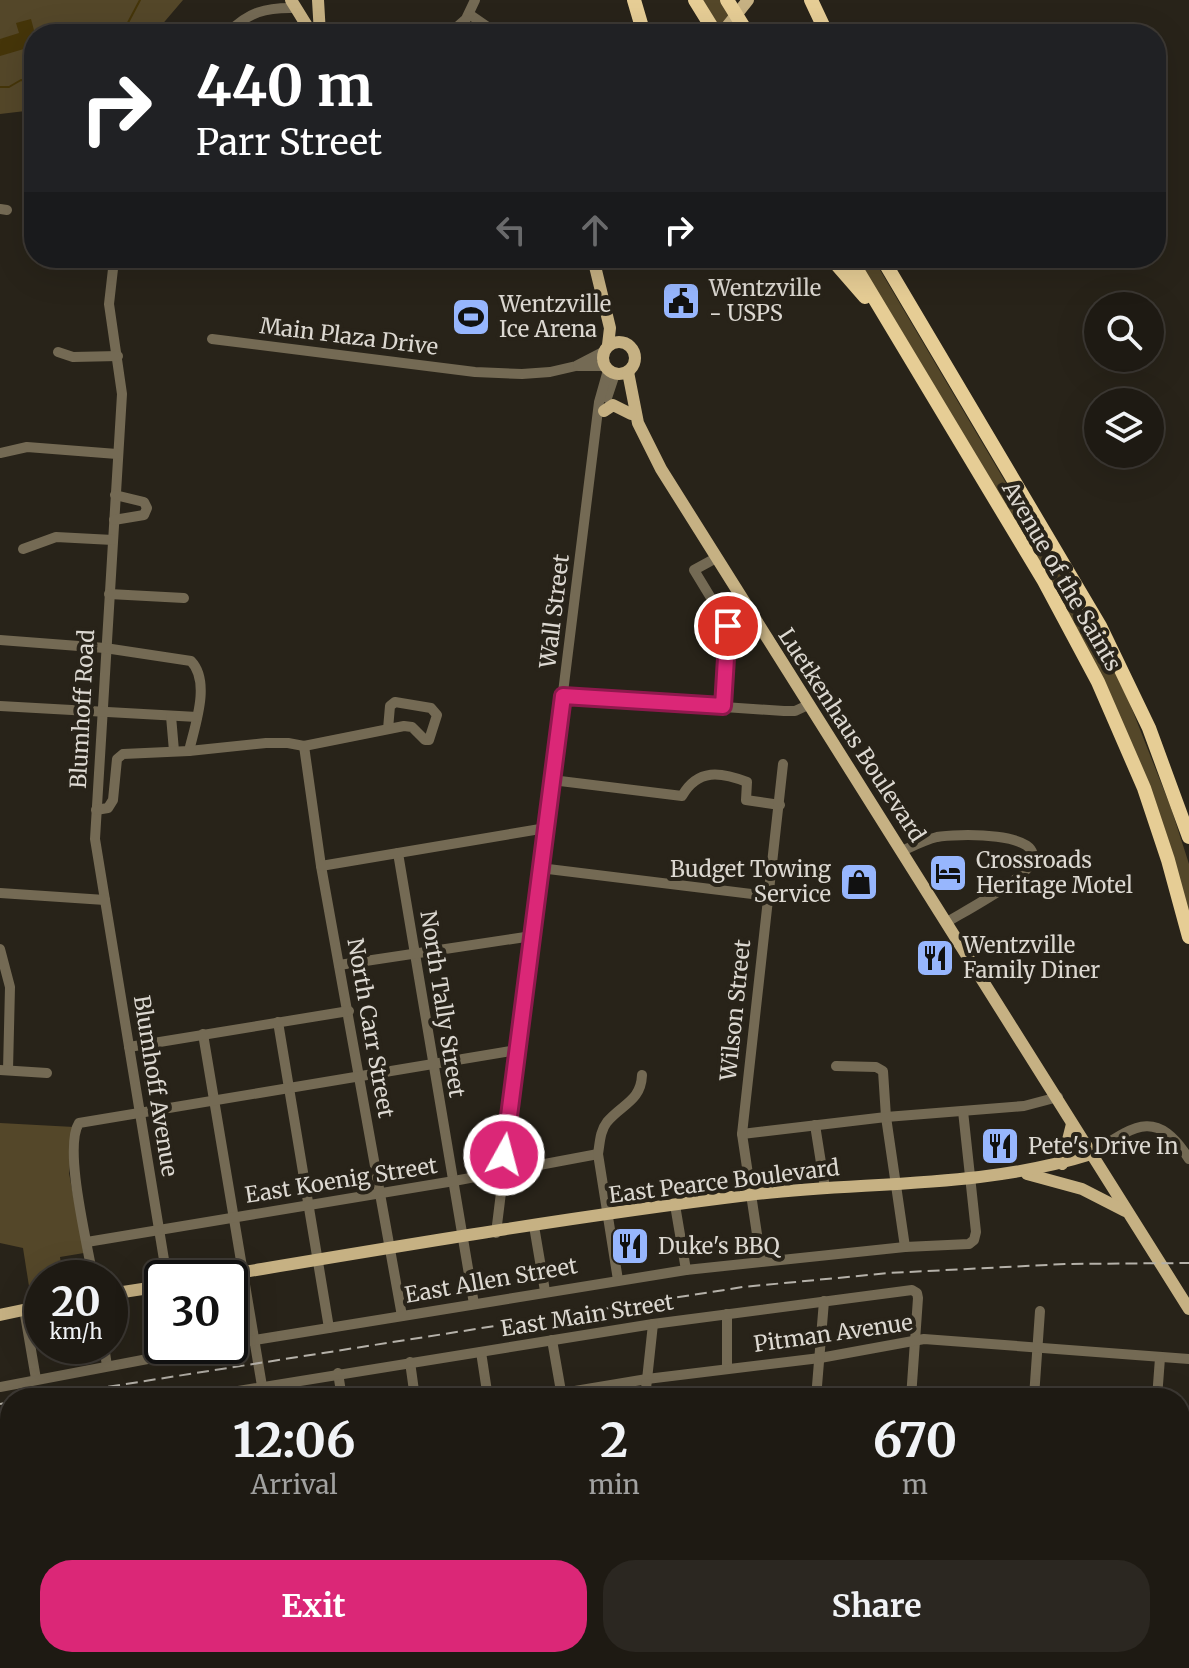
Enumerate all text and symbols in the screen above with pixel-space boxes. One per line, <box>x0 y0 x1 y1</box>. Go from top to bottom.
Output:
text: 440 m <box>196 51 373 121</box>
icon: right <box>64 56 168 160</box>
text: Parr Street <box>196 120 382 165</box>
icon: left <box>489 208 533 252</box>
icon: ahead <box>573 208 617 252</box>
icon: right <box>657 208 701 252</box>
place label: Wentzville - USPS <box>708 274 821 327</box>
public building icon: Wentzville - USPS <box>660 280 702 322</box>
place label: Wentzville Ice Arena <box>498 290 611 343</box>
map controls <box>1084 292 1164 468</box>
button: search <box>1084 292 1164 372</box>
sports icon: Wentzville Ice Arena <box>450 296 492 338</box>
street label: Main Plaza Drive <box>258 311 440 361</box>
button: layers <box>1084 388 1164 468</box>
street label: Avenue of the Saints <box>996 475 1128 676</box>
street label: Wall Street <box>533 552 575 671</box>
pin <box>694 592 762 660</box>
icon: arrive <box>706 604 750 648</box>
street label: Luetkenhaus Boulevard <box>772 623 932 847</box>
street label: Blumhoff Road <box>64 629 100 789</box>
place label: Crossroads Heritage Motel <box>976 846 1133 899</box>
hotel icon: Crossroads Heritage Motel <box>927 852 969 894</box>
place label: Budget Towing Service <box>670 855 831 908</box>
shop icon: Budget Towing Service <box>838 861 880 903</box>
street label: North Tally Street <box>414 909 472 1100</box>
place label: Wentzville Family Diner <box>962 931 1100 984</box>
street label: North Carr Street <box>341 936 401 1120</box>
street label: Wilson Street <box>714 937 756 1083</box>
restaurant icon: Wentzville Family Diner <box>914 937 956 979</box>
street label: Blumhoff Avenue <box>128 993 184 1179</box>
position arrow <box>462 1113 546 1197</box>
restaurant icon: Pete's Drive In <box>979 1125 1021 1167</box>
place label: Pete's Drive In <box>1028 1132 1179 1160</box>
street label: East Koenig Street <box>243 1151 440 1209</box>
street label: East Pearce Boulevard <box>607 1153 841 1209</box>
restaurant icon: Duke's BBQ <box>609 1225 651 1267</box>
place label: Duke's BBQ <box>658 1232 782 1260</box>
street label: East Allen Street <box>402 1251 580 1309</box>
speed limit sign: 30 <box>144 1260 248 1364</box>
text: 20 <box>51 1277 101 1327</box>
street label: East Main Street <box>499 1287 676 1342</box>
street label: Pitman Avenue <box>752 1308 914 1358</box>
text: km/h <box>50 1319 102 1344</box>
text: 12:06 <box>233 1410 356 1470</box>
text: 2 <box>600 1410 628 1470</box>
text: 670 <box>873 1410 957 1470</box>
text: Arrival <box>251 1468 338 1501</box>
text: min <box>588 1468 640 1501</box>
text: m <box>902 1468 928 1501</box>
button: Exit <box>40 1560 587 1652</box>
button: Share <box>603 1560 1150 1652</box>

